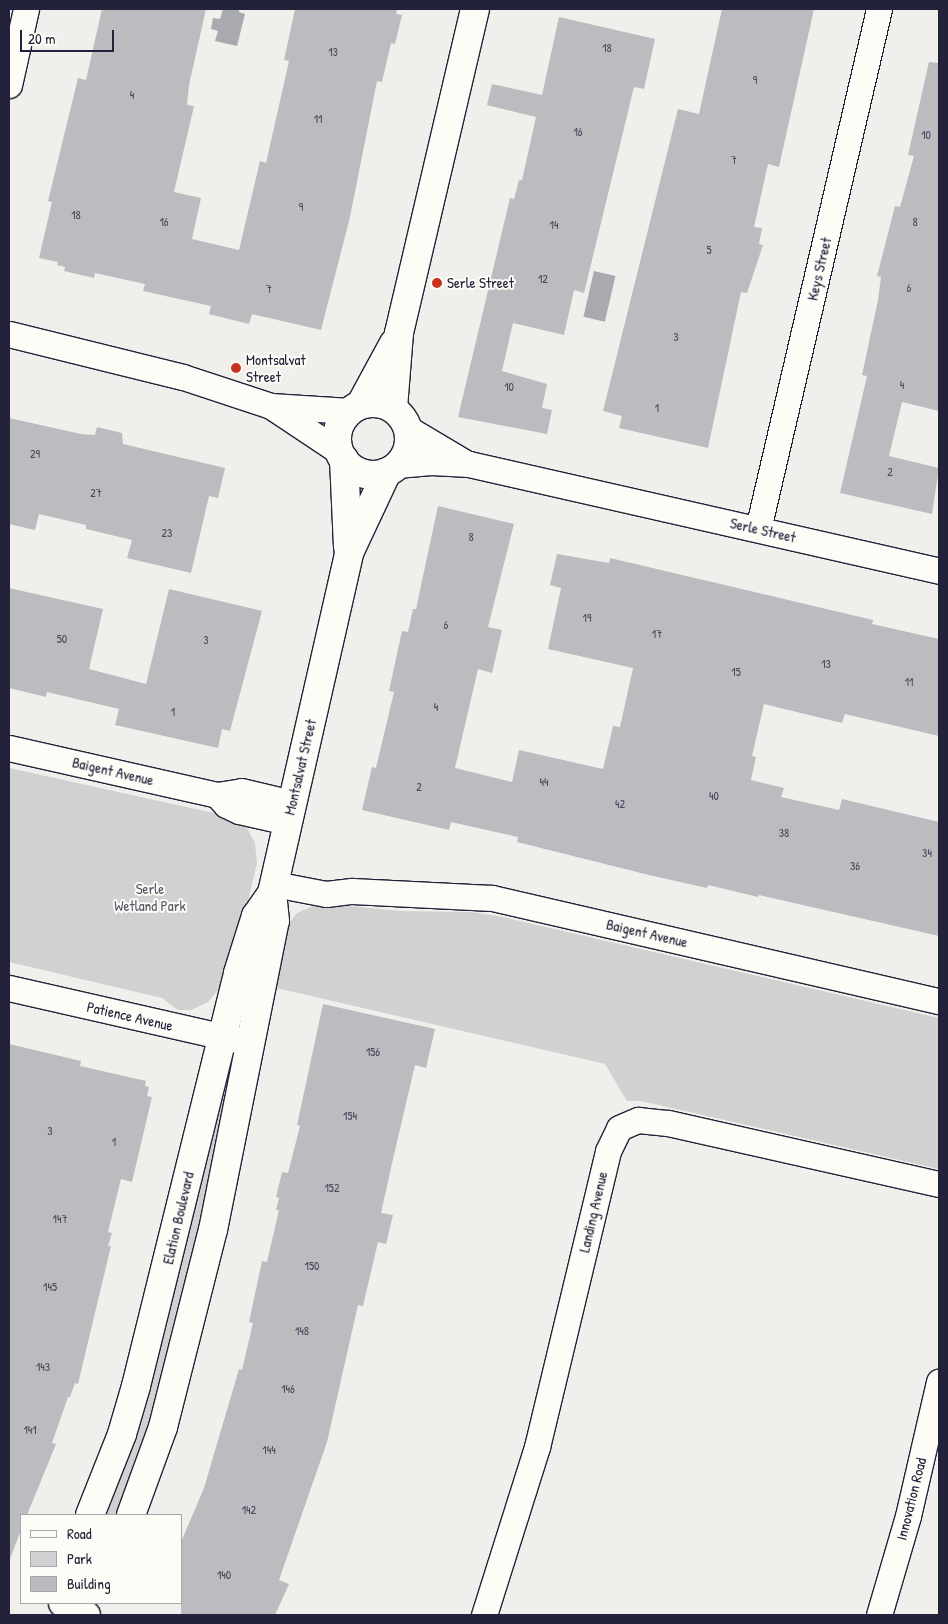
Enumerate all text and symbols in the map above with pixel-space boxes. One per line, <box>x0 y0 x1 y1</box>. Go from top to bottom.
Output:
scale bar <box>22 20 116 52</box>
text: 20 m <box>28 28 55 49</box>
house number: 18 <box>602 41 612 55</box>
house number: 13 <box>328 45 338 59</box>
house number: 9 <box>753 73 757 87</box>
house number: 4 <box>130 88 134 102</box>
house number: 11 <box>314 112 322 126</box>
house number: 16 <box>573 125 583 139</box>
house number: 10 <box>921 128 931 142</box>
house number: 7 <box>731 153 737 167</box>
house number: 9 <box>299 200 303 214</box>
house number: 18 <box>71 208 81 222</box>
house number: 16 <box>159 215 169 229</box>
house number: 8 <box>912 215 918 229</box>
house number: 14 <box>550 218 558 232</box>
street label: Keys Street <box>803 236 835 302</box>
house number: 5 <box>706 243 712 257</box>
house number: 12 <box>538 272 548 286</box>
place label: Serle Street <box>447 274 514 292</box>
marker: Serle Street <box>431 277 443 289</box>
house number: 6 <box>907 281 911 295</box>
house number: 7 <box>266 282 272 296</box>
house number: 3 <box>673 330 679 344</box>
place label: Montsalvat Street <box>246 350 306 385</box>
marker: Montsalvat Street <box>230 362 242 374</box>
house number: 4 <box>900 378 904 392</box>
house number: 10 <box>504 380 514 394</box>
house number: 1 <box>655 401 659 415</box>
house number: 29 <box>30 447 40 461</box>
house number: 2 <box>887 465 893 479</box>
house number: 27 <box>90 486 102 500</box>
street label: Serle Street <box>728 514 798 546</box>
house number: 23 <box>162 526 172 540</box>
house number: 8 <box>468 530 474 544</box>
house number: 19 <box>583 611 591 625</box>
house number: 6 <box>444 618 448 632</box>
house number: 17 <box>652 627 662 641</box>
house number: 50 <box>57 632 67 646</box>
house number: 3 <box>203 633 209 647</box>
house number: 13 <box>821 657 831 671</box>
house number: 15 <box>731 665 741 679</box>
house number: 11 <box>905 675 913 689</box>
house number: 4 <box>434 700 438 714</box>
house number: 1 <box>171 705 175 719</box>
street label: Montsalvat Street <box>280 717 320 817</box>
street label: Baigent Avenue <box>71 753 155 789</box>
house number: 44 <box>540 775 548 789</box>
house number: 2 <box>416 780 422 794</box>
house number: 40 <box>709 789 719 803</box>
house number: 42 <box>615 797 625 811</box>
house number: 38 <box>779 826 789 840</box>
house number: 34 <box>922 846 932 860</box>
house number: 36 <box>850 859 860 873</box>
park label: Serle Wetland Park <box>114 879 186 914</box>
street label: Baigent Avenue <box>605 915 689 951</box>
street label: Patience Avenue <box>85 997 175 1035</box>
house number: 156 <box>366 1045 380 1059</box>
house number: 154 <box>343 1109 357 1123</box>
house number: 3 <box>47 1124 53 1138</box>
house number: 1 <box>112 1135 116 1149</box>
street label: Elation Boulevard <box>159 1170 197 1266</box>
street label: Landing Avenue <box>575 1170 611 1254</box>
house number: 152 <box>324 1181 340 1195</box>
house number: 147 <box>53 1212 67 1226</box>
house number: 150 <box>305 1259 319 1273</box>
house number: 145 <box>43 1280 57 1294</box>
house number: 148 <box>295 1324 309 1338</box>
house number: 143 <box>36 1360 50 1374</box>
house number: 146 <box>281 1382 295 1396</box>
house number: 141 <box>23 1423 37 1437</box>
house number: 144 <box>262 1443 276 1457</box>
street label: Innovation Road <box>892 1456 930 1542</box>
house number: 142 <box>242 1503 256 1517</box>
legend <box>20 1514 182 1604</box>
text: Road <box>67 1523 92 1544</box>
text: Park <box>67 1548 92 1569</box>
house number: 140 <box>217 1568 231 1582</box>
text: Building <box>67 1573 111 1594</box>

